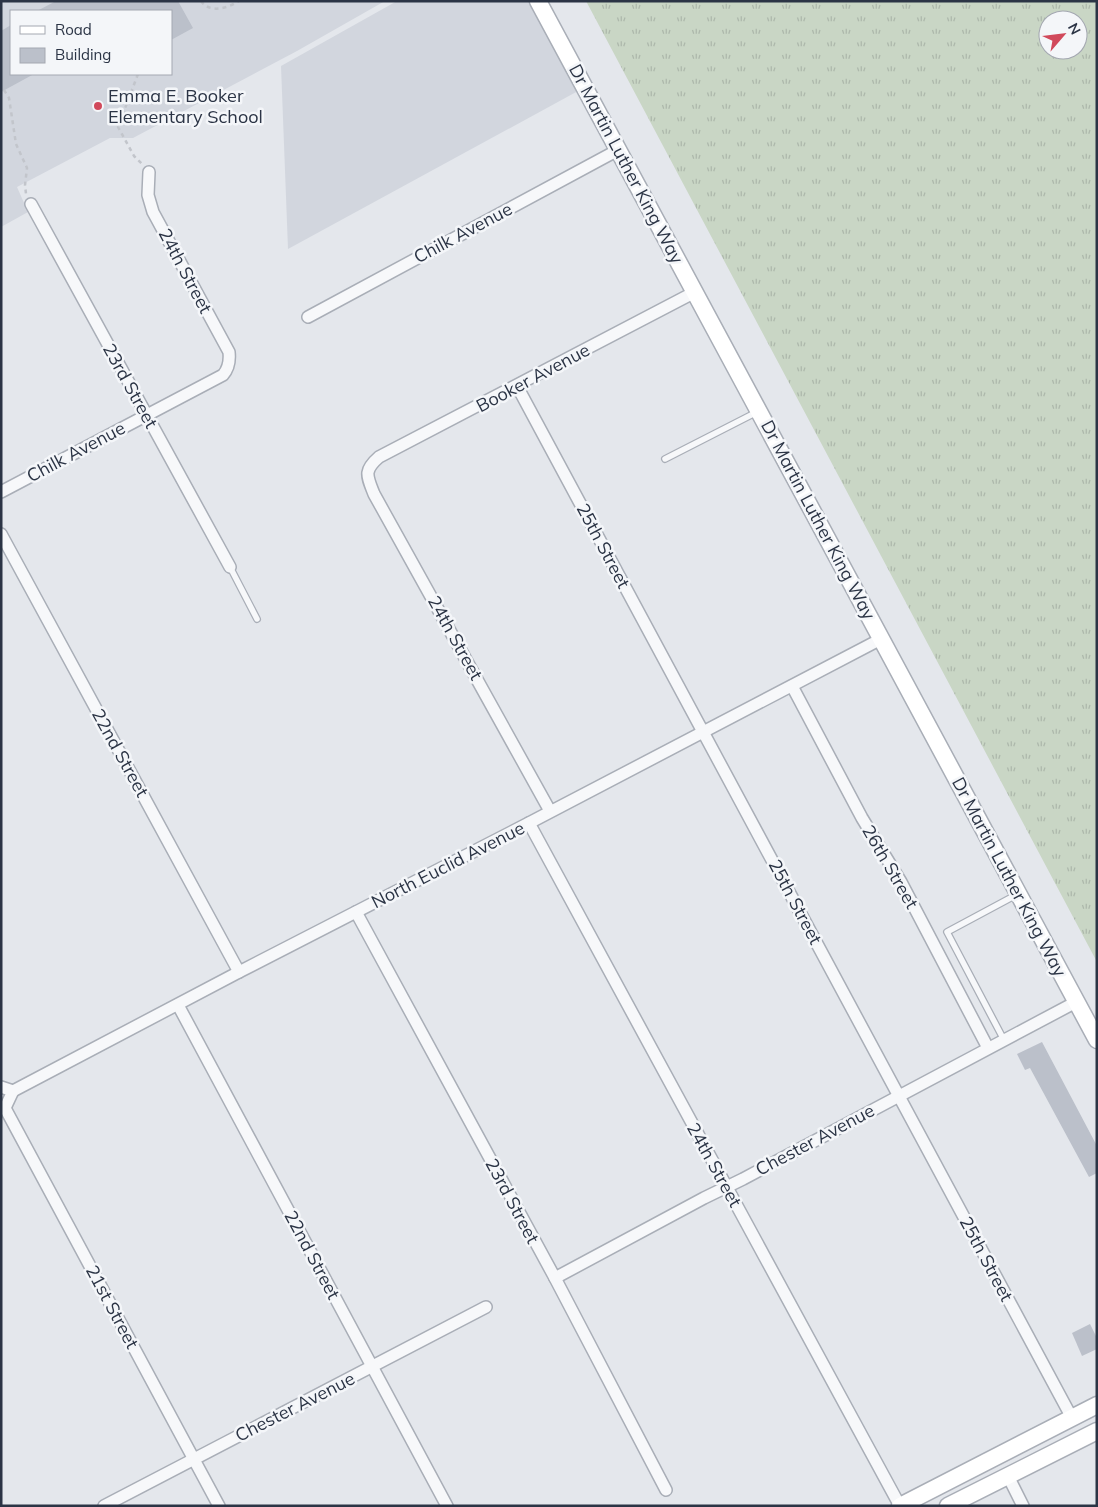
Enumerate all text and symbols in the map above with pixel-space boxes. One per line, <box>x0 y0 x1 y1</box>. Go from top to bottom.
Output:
legend <box>10 10 172 75</box>
north arrow <box>1038 10 1088 60</box>
text: Road <box>55 20 92 39</box>
text: N <box>1064 20 1085 38</box>
text: Building <box>55 45 111 64</box>
street label: Dr Martin Luther King Way <box>564 60 689 268</box>
place label: Emma E. Booker Elementary School <box>108 84 263 128</box>
marker: Emma E. Booker Elementary School <box>92 100 104 112</box>
street label: Chilk Avenue <box>410 197 516 268</box>
street label: 24th Street <box>153 224 217 317</box>
street label: Booker Avenue <box>472 338 594 417</box>
street label: 23rd Street <box>98 339 163 432</box>
street label: Chilk Avenue <box>23 416 129 487</box>
street label: Dr Martin Luther King Way <box>756 416 881 624</box>
street label: 25th Street <box>571 499 635 592</box>
street label: 24th Street <box>423 592 488 684</box>
street label: 22nd Street <box>87 705 154 801</box>
street label: Dr Martin Luther King Way <box>947 773 1072 981</box>
street label: North Euclid Avenue <box>367 816 528 913</box>
street label: 26th Street <box>857 821 924 913</box>
street label: 25th Street <box>763 855 827 948</box>
street label: Chester Avenue <box>751 1099 878 1181</box>
street label: 24th Street <box>682 1119 747 1211</box>
street label: 23rd Street <box>480 1154 544 1247</box>
street label: 22nd Street <box>279 1206 345 1303</box>
street label: 25th Street <box>954 1212 1018 1305</box>
street label: 21st Street <box>81 1261 144 1352</box>
street label: Chester Avenue <box>231 1366 359 1447</box>

